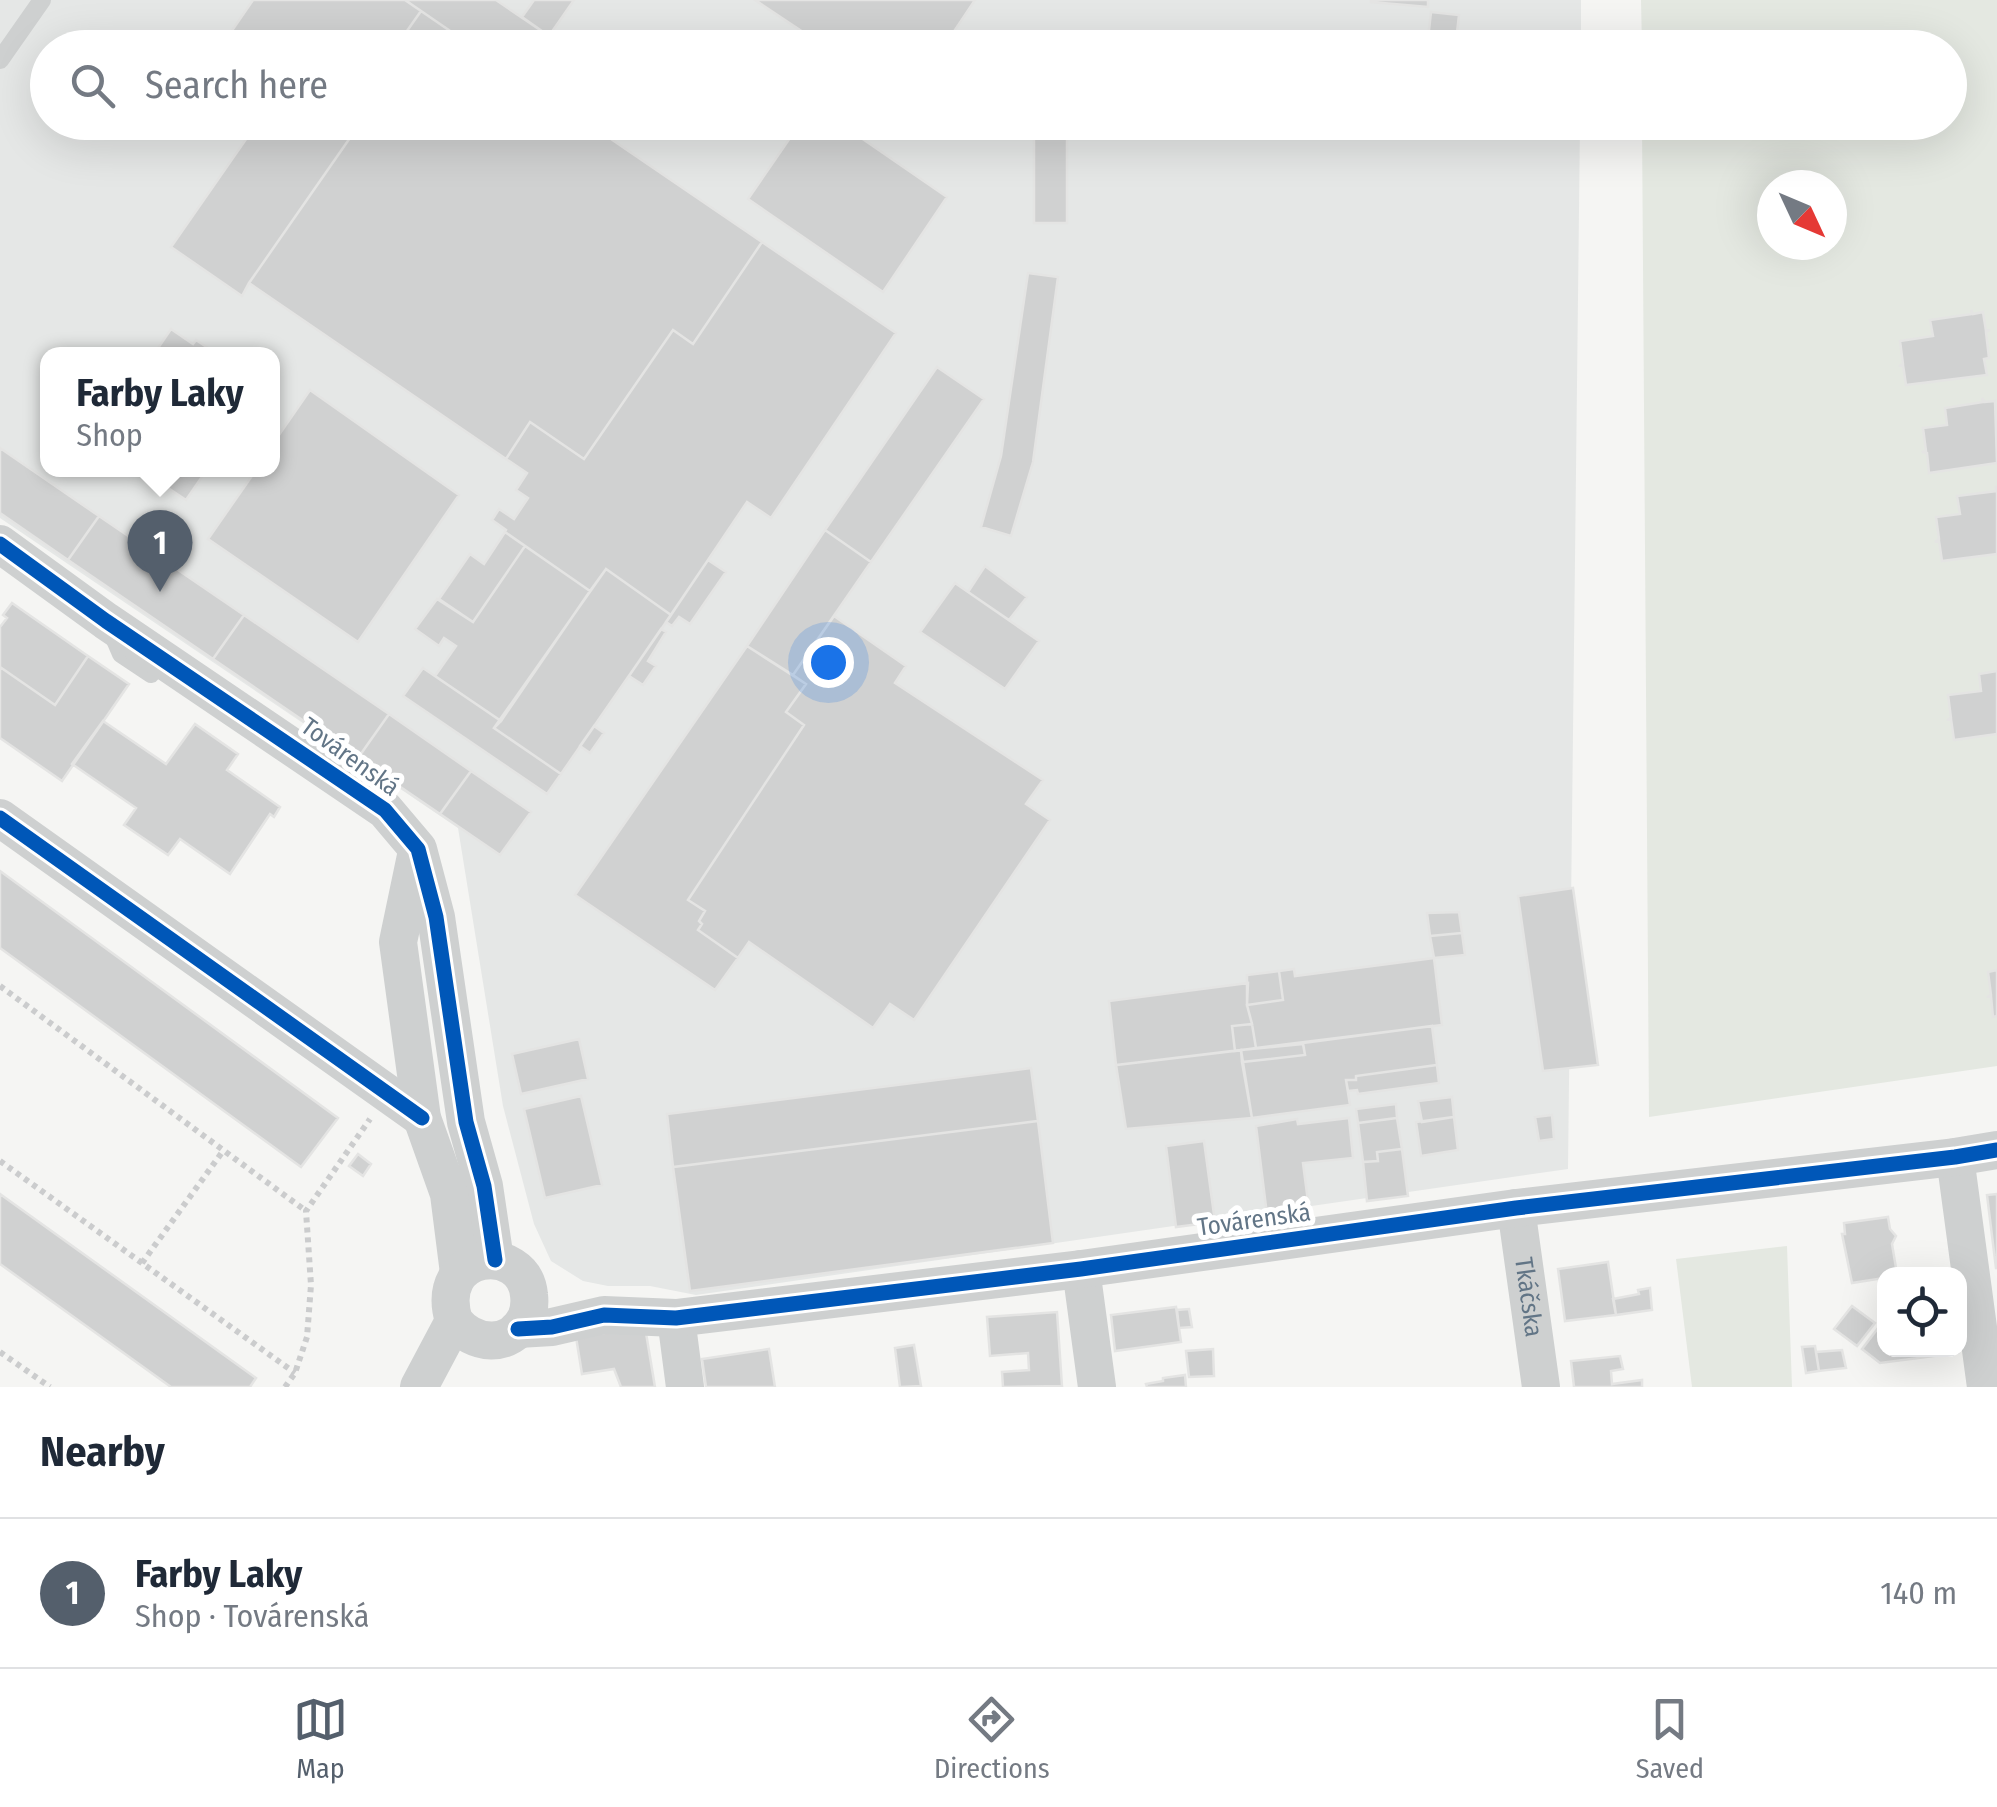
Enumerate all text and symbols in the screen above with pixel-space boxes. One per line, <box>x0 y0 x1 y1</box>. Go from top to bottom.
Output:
search box <box>30 30 1967 140</box>
icon: search <box>65 58 120 113</box>
text: Search here <box>145 62 328 108</box>
north arrow <box>1757 170 1847 260</box>
popup <box>40 347 280 477</box>
text: Farby Laky <box>76 370 244 416</box>
text: Shop <box>76 416 143 454</box>
pin: 1 <box>128 510 192 592</box>
your location <box>803 637 854 688</box>
street label: Továrenská <box>295 711 405 803</box>
street label: Továrenská <box>1195 1197 1313 1243</box>
street label: Tkáčska <box>1508 1255 1549 1339</box>
map controls <box>1877 1267 1967 1357</box>
button: locate <box>1877 1267 1967 1357</box>
text: Nearby <box>40 1427 165 1477</box>
text: Farby Laky <box>135 1551 302 1597</box>
text: 1 <box>66 1574 79 1612</box>
text: 140 m <box>1880 1574 1957 1612</box>
text: Shop · Továrenská <box>135 1597 369 1635</box>
tab: Map <box>293 1692 348 1785</box>
tab: Directions <box>934 1692 1050 1785</box>
tab: Saved <box>1636 1692 1704 1785</box>

